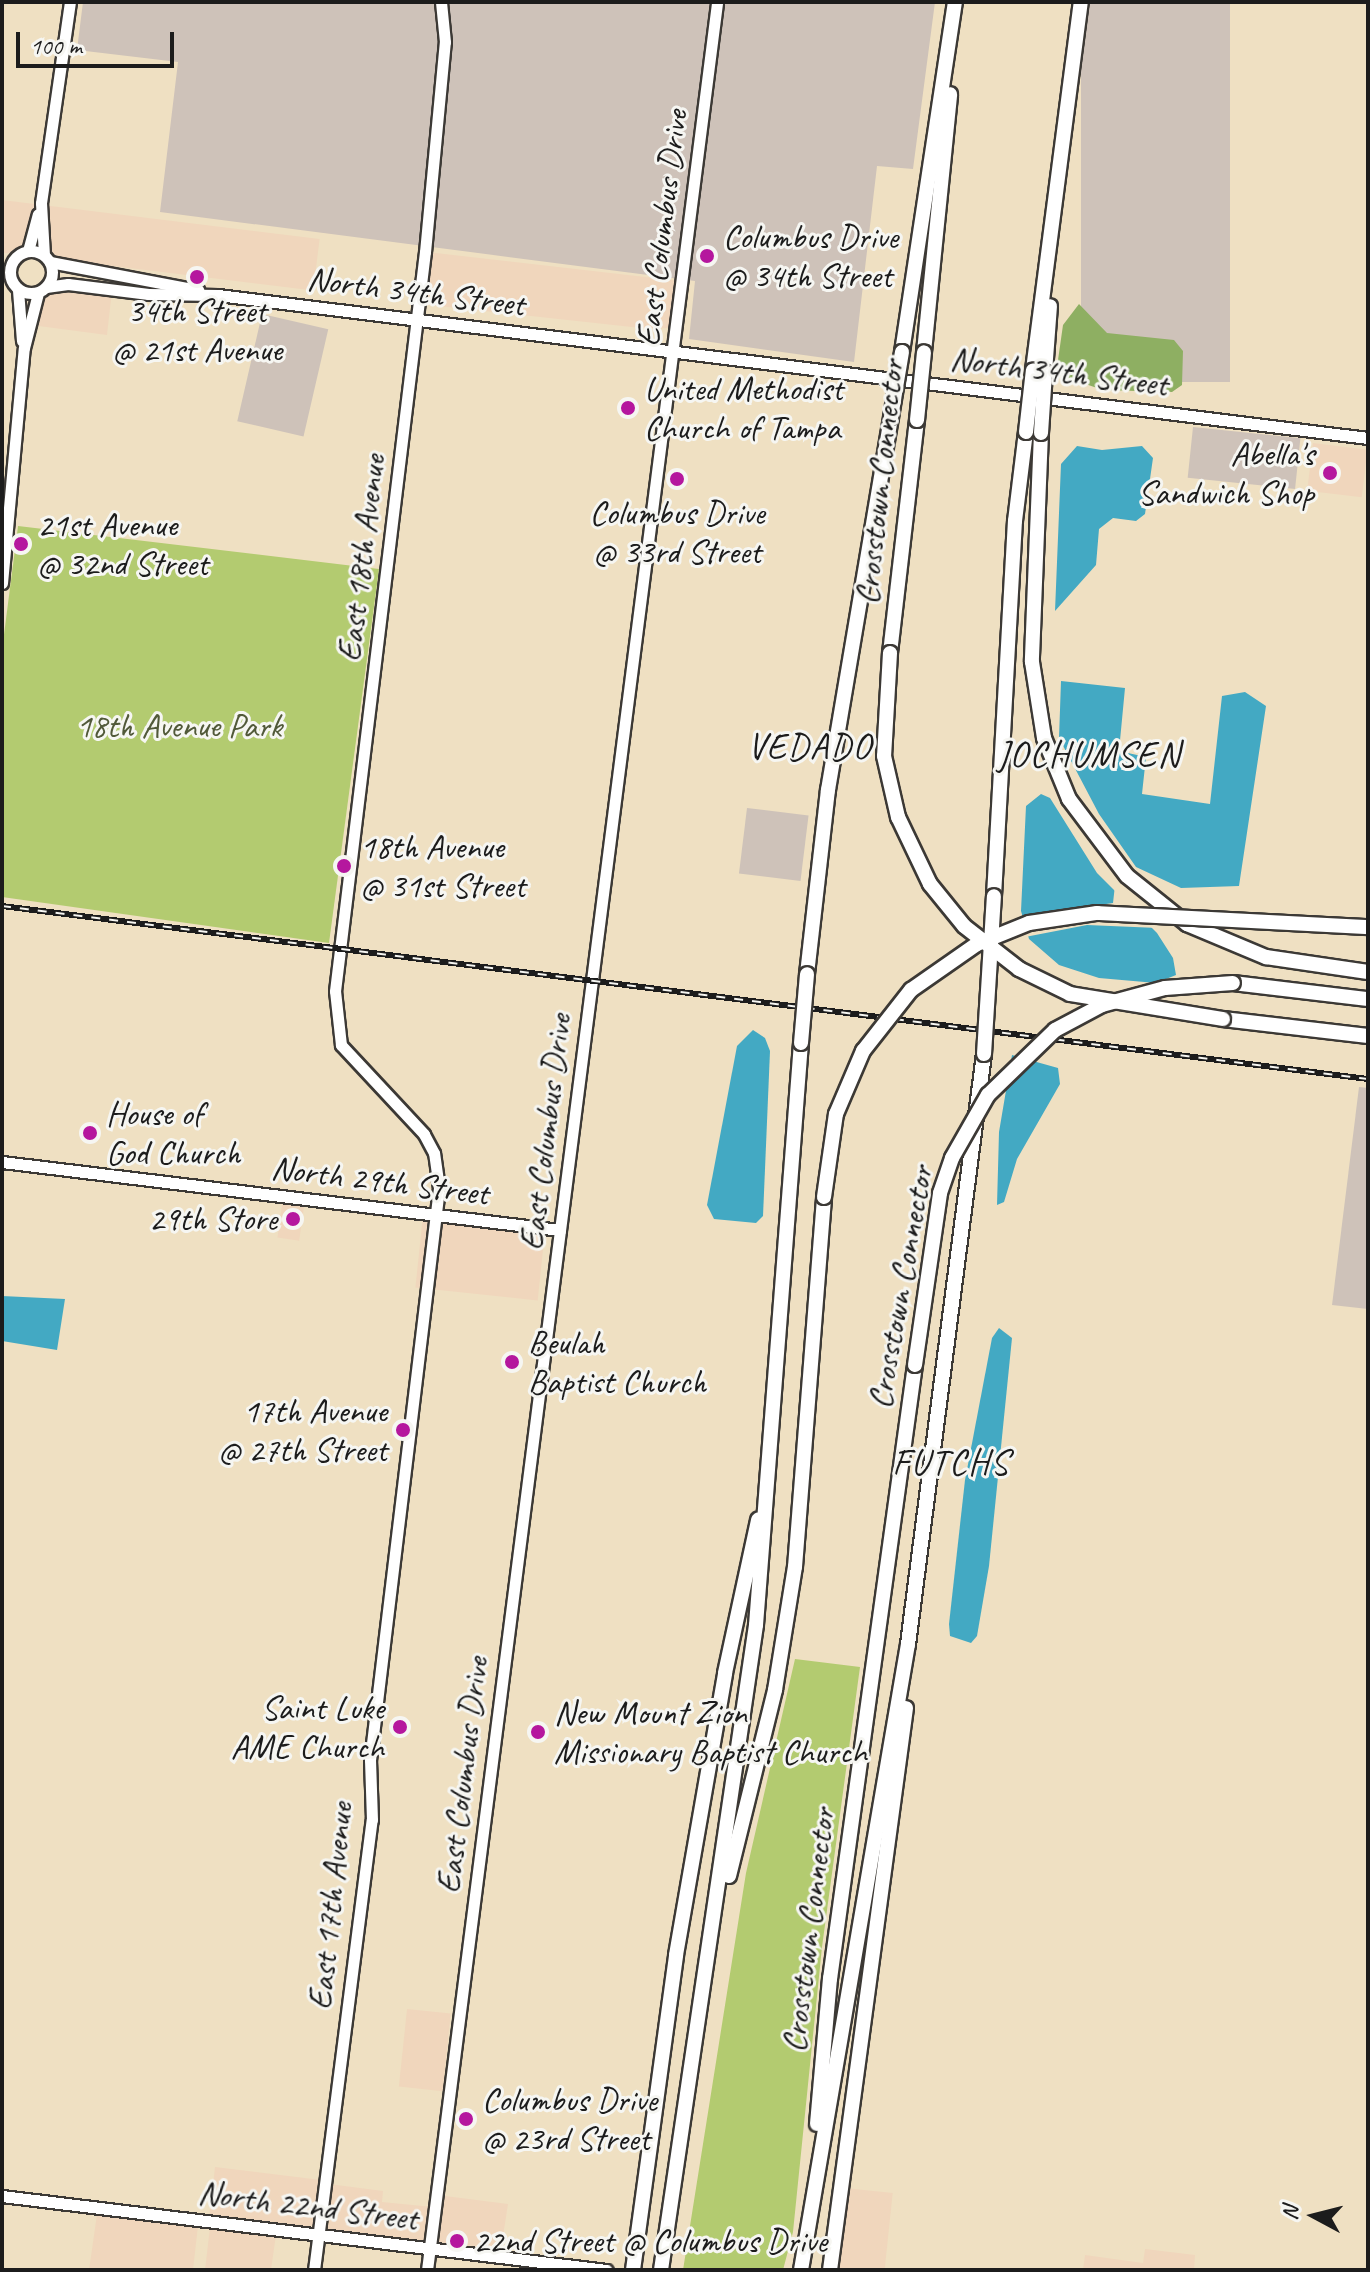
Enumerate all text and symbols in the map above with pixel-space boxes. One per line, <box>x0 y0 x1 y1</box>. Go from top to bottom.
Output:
scale bar <box>20 16 178 66</box>
text: 100 m <box>30 31 82 61</box>
street label: East Columbus Drive <box>626 107 696 349</box>
place label: Columbus Drive @ 34th Street <box>723 216 898 296</box>
marker: Columbus Drive @ 34th Street <box>698 247 716 265</box>
street label: North 34th Street <box>305 257 527 325</box>
marker: 34th Street @ 21st Avenue <box>188 268 206 286</box>
place label: 34th Street @ 21st Avenue <box>112 290 282 370</box>
street label: North 34th Street <box>948 337 1170 405</box>
street label: Crosstown Connector <box>846 358 912 606</box>
place label: United Methodist Church of Tampa <box>644 368 843 448</box>
marker: United Methodist Church of Tampa <box>619 399 637 417</box>
place label: Abella's Sandwich Shop <box>1137 433 1314 512</box>
street label: East 18th Avenue <box>328 453 394 663</box>
marker: Abella's Sandwich Shop <box>1321 464 1339 482</box>
marker: Columbus Drive @ 33rd Street <box>668 470 686 488</box>
place label: Columbus Drive @ 33rd Street <box>589 492 765 572</box>
place label: 21st Avenue @ 32nd Street <box>37 504 209 584</box>
marker: 21st Avenue @ 32nd Street <box>12 535 30 553</box>
park label: 18th Avenue Park <box>76 706 282 746</box>
district label: VEDADO <box>747 725 873 769</box>
district label: JOCHUMSEN <box>998 733 1180 777</box>
place label: 18th Avenue @ 31st Street <box>360 826 526 906</box>
marker: 18th Avenue @ 31st Street <box>335 857 353 875</box>
street label: East Columbus Drive <box>510 1011 580 1253</box>
place label: House of God Church <box>106 1093 241 1172</box>
marker: House of God Church <box>81 1124 99 1142</box>
street label: North 29th Street <box>269 1146 491 1214</box>
street label: Crosstown Connector <box>859 1162 941 1412</box>
place label: 29th Store <box>148 1199 277 1239</box>
marker: 29th Store <box>284 1210 302 1228</box>
place label: Beulah Baptist Church <box>528 1322 707 1402</box>
marker: Beulah Baptist Church <box>503 1353 521 1371</box>
place label: 17th Avenue @ 27th Street <box>217 1390 387 1470</box>
marker: 17th Avenue @ 27th Street <box>394 1421 412 1439</box>
district label: FUTCHS <box>892 1441 1010 1485</box>
street label: East Columbus Drive <box>427 1654 497 1896</box>
place label: Saint Luke AME Church <box>231 1687 384 1766</box>
place label: New Mount Zion Missionary Baptist Church <box>554 1692 868 1772</box>
marker: Saint Luke AME Church <box>391 1718 409 1736</box>
marker: New Mount Zion Missionary Baptist Church <box>529 1723 547 1741</box>
street label: East 17th Avenue <box>299 1801 361 2011</box>
street label: Crosstown Connector <box>773 1806 843 2054</box>
place label: Columbus Drive @ 23rd Street <box>482 2079 657 2158</box>
marker: Columbus Drive @ 23rd Street <box>457 2110 475 2128</box>
street label: North 22nd Street <box>196 2171 420 2239</box>
north arrow <box>1274 2176 1354 2256</box>
text: N <box>1275 2205 1305 2222</box>
place label: 22nd Street @ Columbus Drive <box>473 2221 828 2261</box>
marker: 22nd Street @ Columbus Drive <box>448 2232 466 2250</box>

